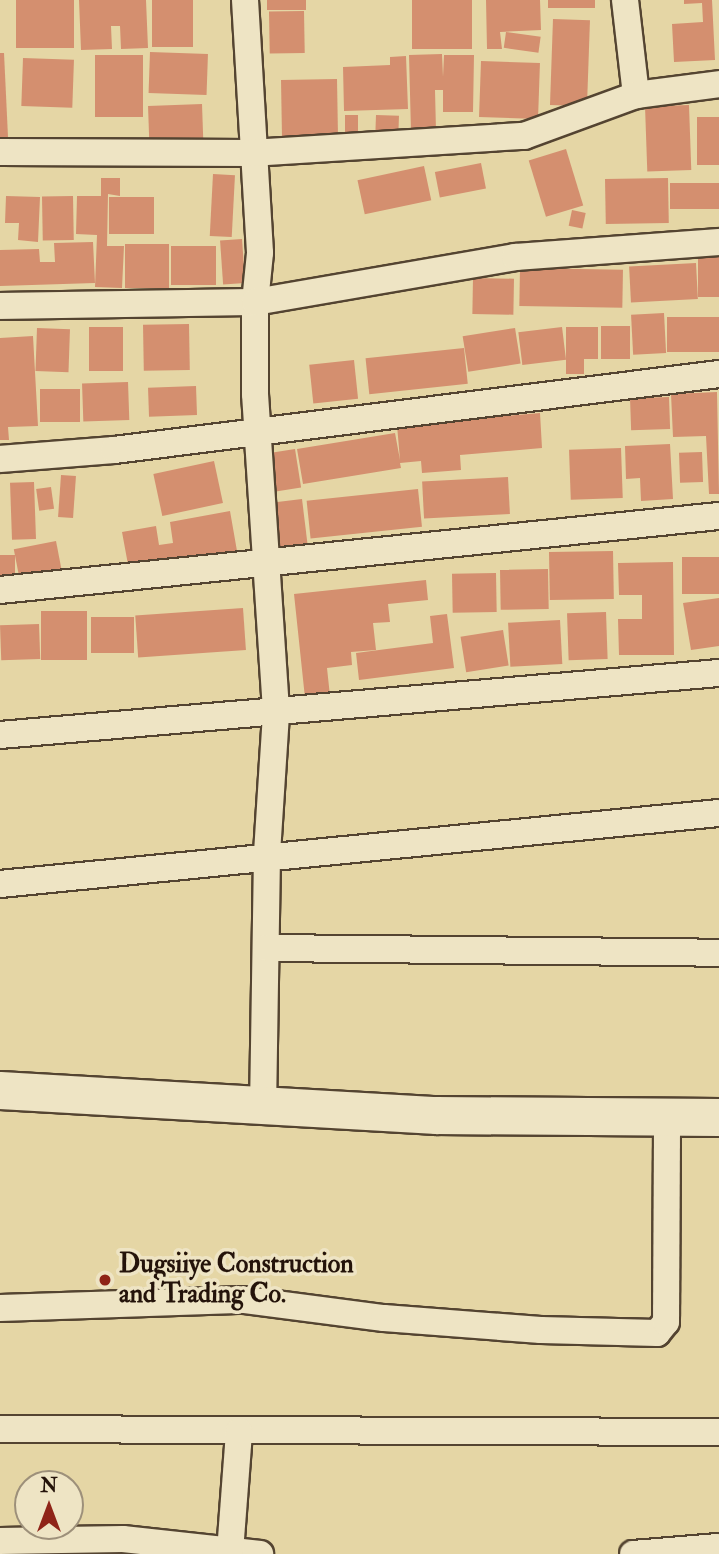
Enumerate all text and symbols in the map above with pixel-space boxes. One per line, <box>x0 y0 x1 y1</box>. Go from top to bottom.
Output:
place label: Dugsiiye Construction and Trading Co. <box>119 1249 354 1310</box>
marker: Dugsiiye Construction and Trading Co. <box>97 1272 113 1288</box>
north arrow <box>14 1470 84 1540</box>
text: N <box>40 1474 58 1498</box>

